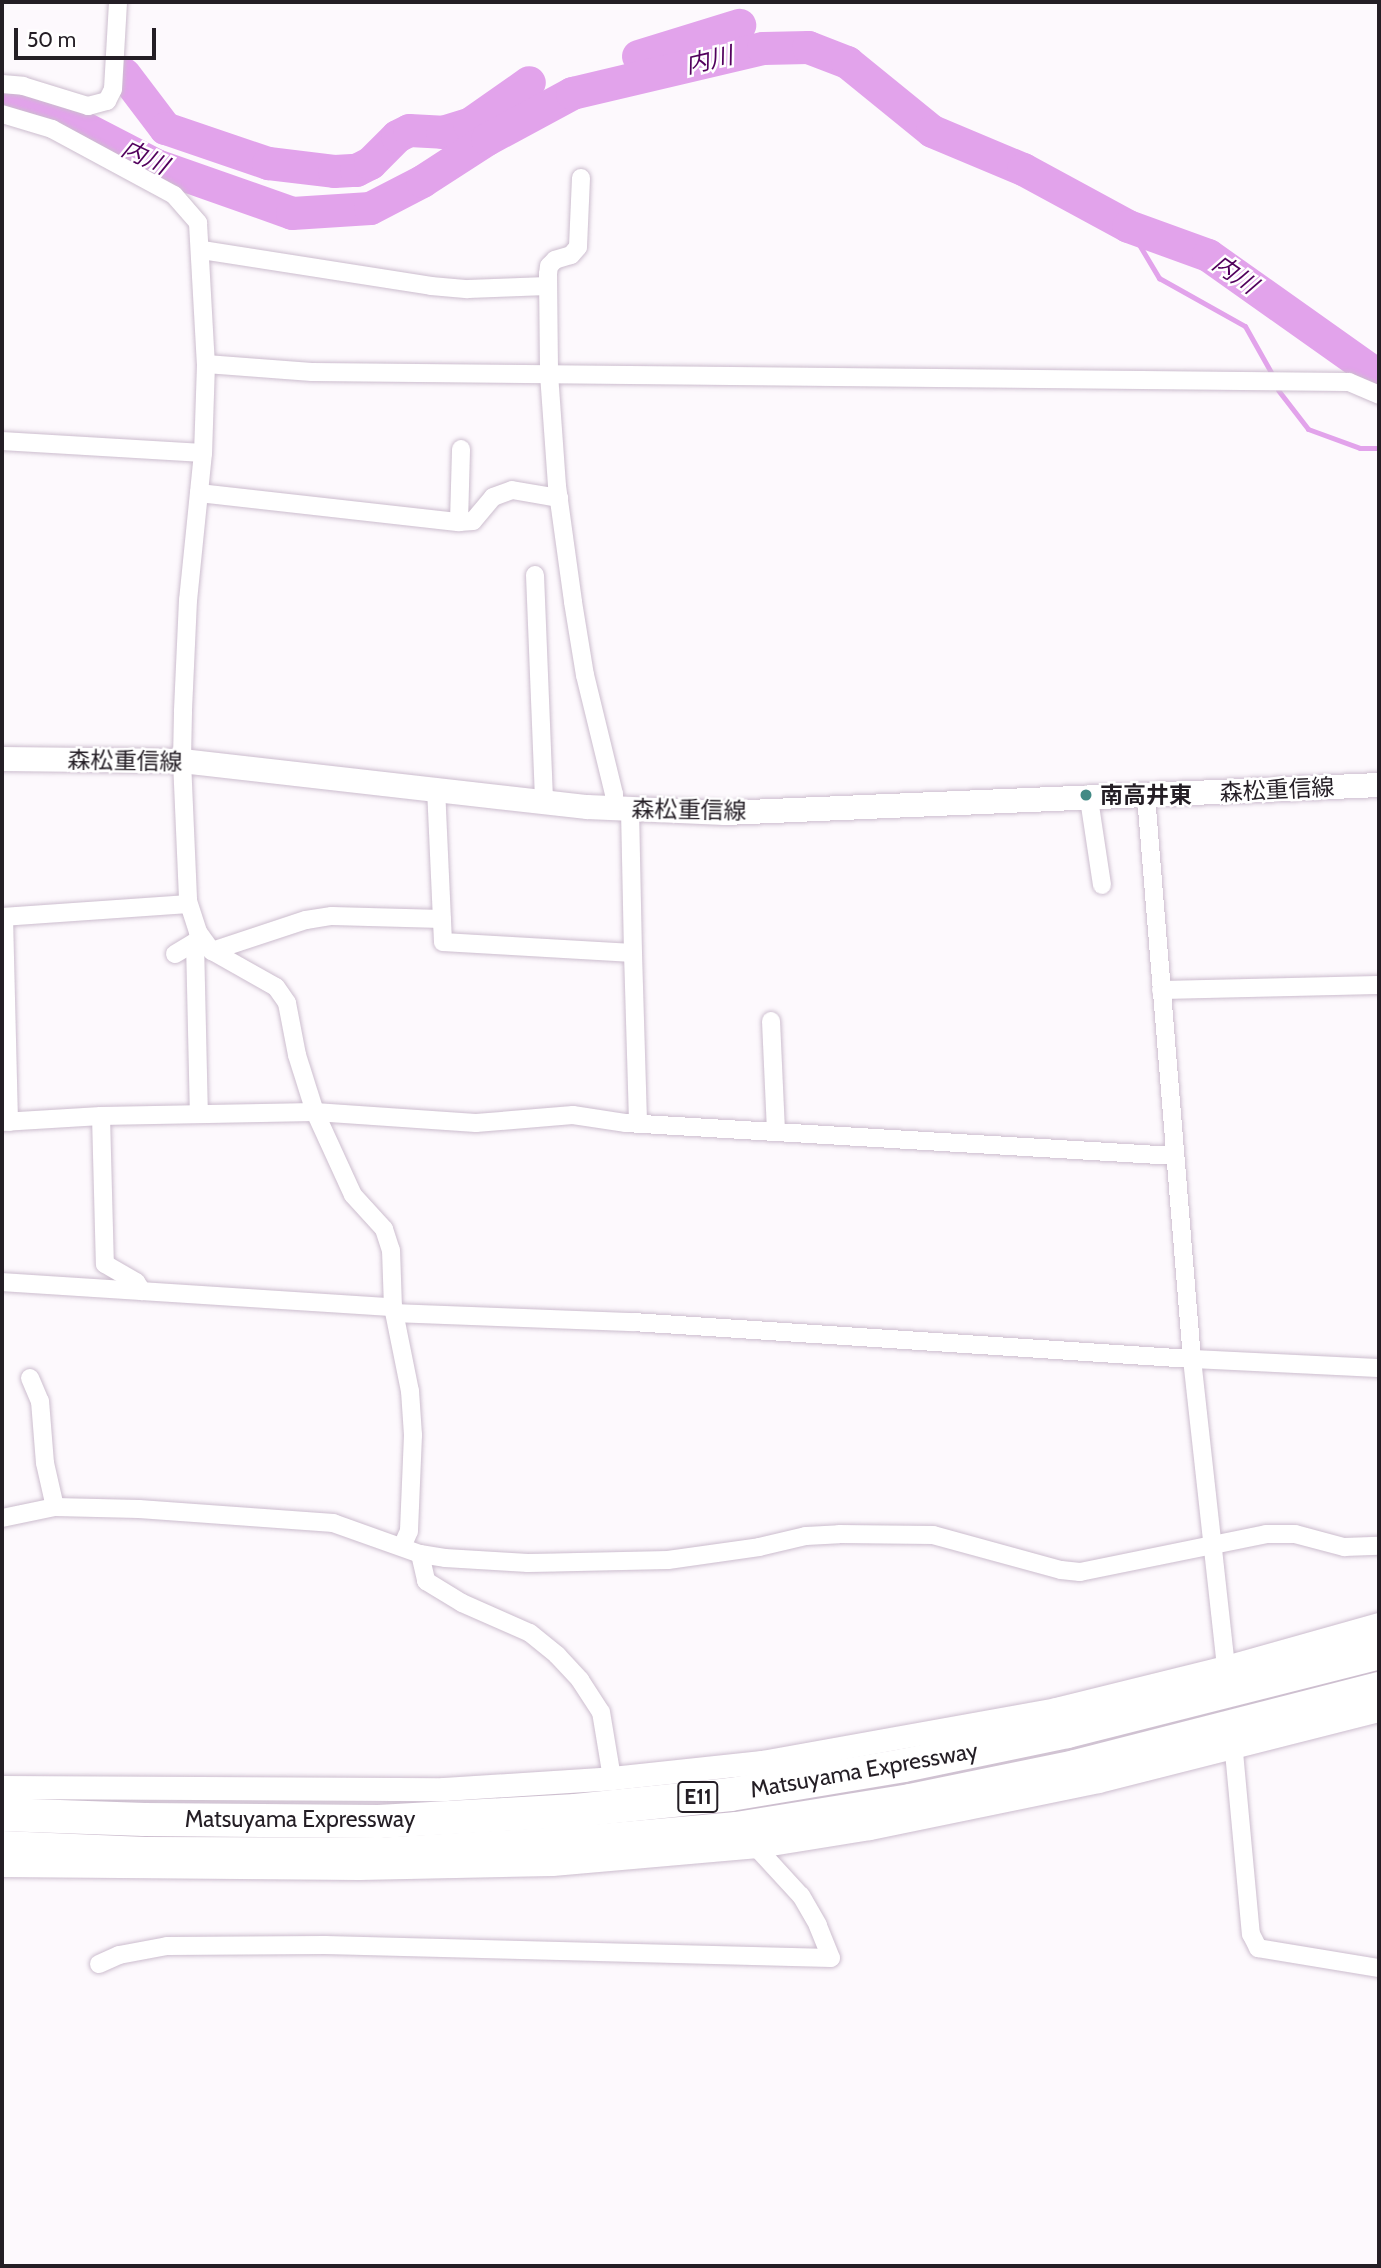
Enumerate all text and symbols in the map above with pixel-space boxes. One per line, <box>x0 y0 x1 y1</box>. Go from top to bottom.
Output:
scale bar <box>18 14 159 58</box>
text: 50 m <box>27 27 76 52</box>
water label: 内川 <box>682 41 736 79</box>
water label: 内川 <box>117 134 173 180</box>
water label: 内川 <box>1207 248 1263 300</box>
street label: 森松重信線 <box>67 746 183 776</box>
street label: 森松重信線 <box>1219 773 1335 807</box>
place label: 南高井東 <box>1100 781 1192 809</box>
marker: 南高井東 <box>1078 787 1094 803</box>
street label: 森松重信線 <box>631 795 747 825</box>
street label: Matsuyama Expressway <box>748 1736 980 1804</box>
road number: E11 <box>677 1780 719 1814</box>
street label: Matsuyama Expressway <box>185 1805 415 1833</box>

